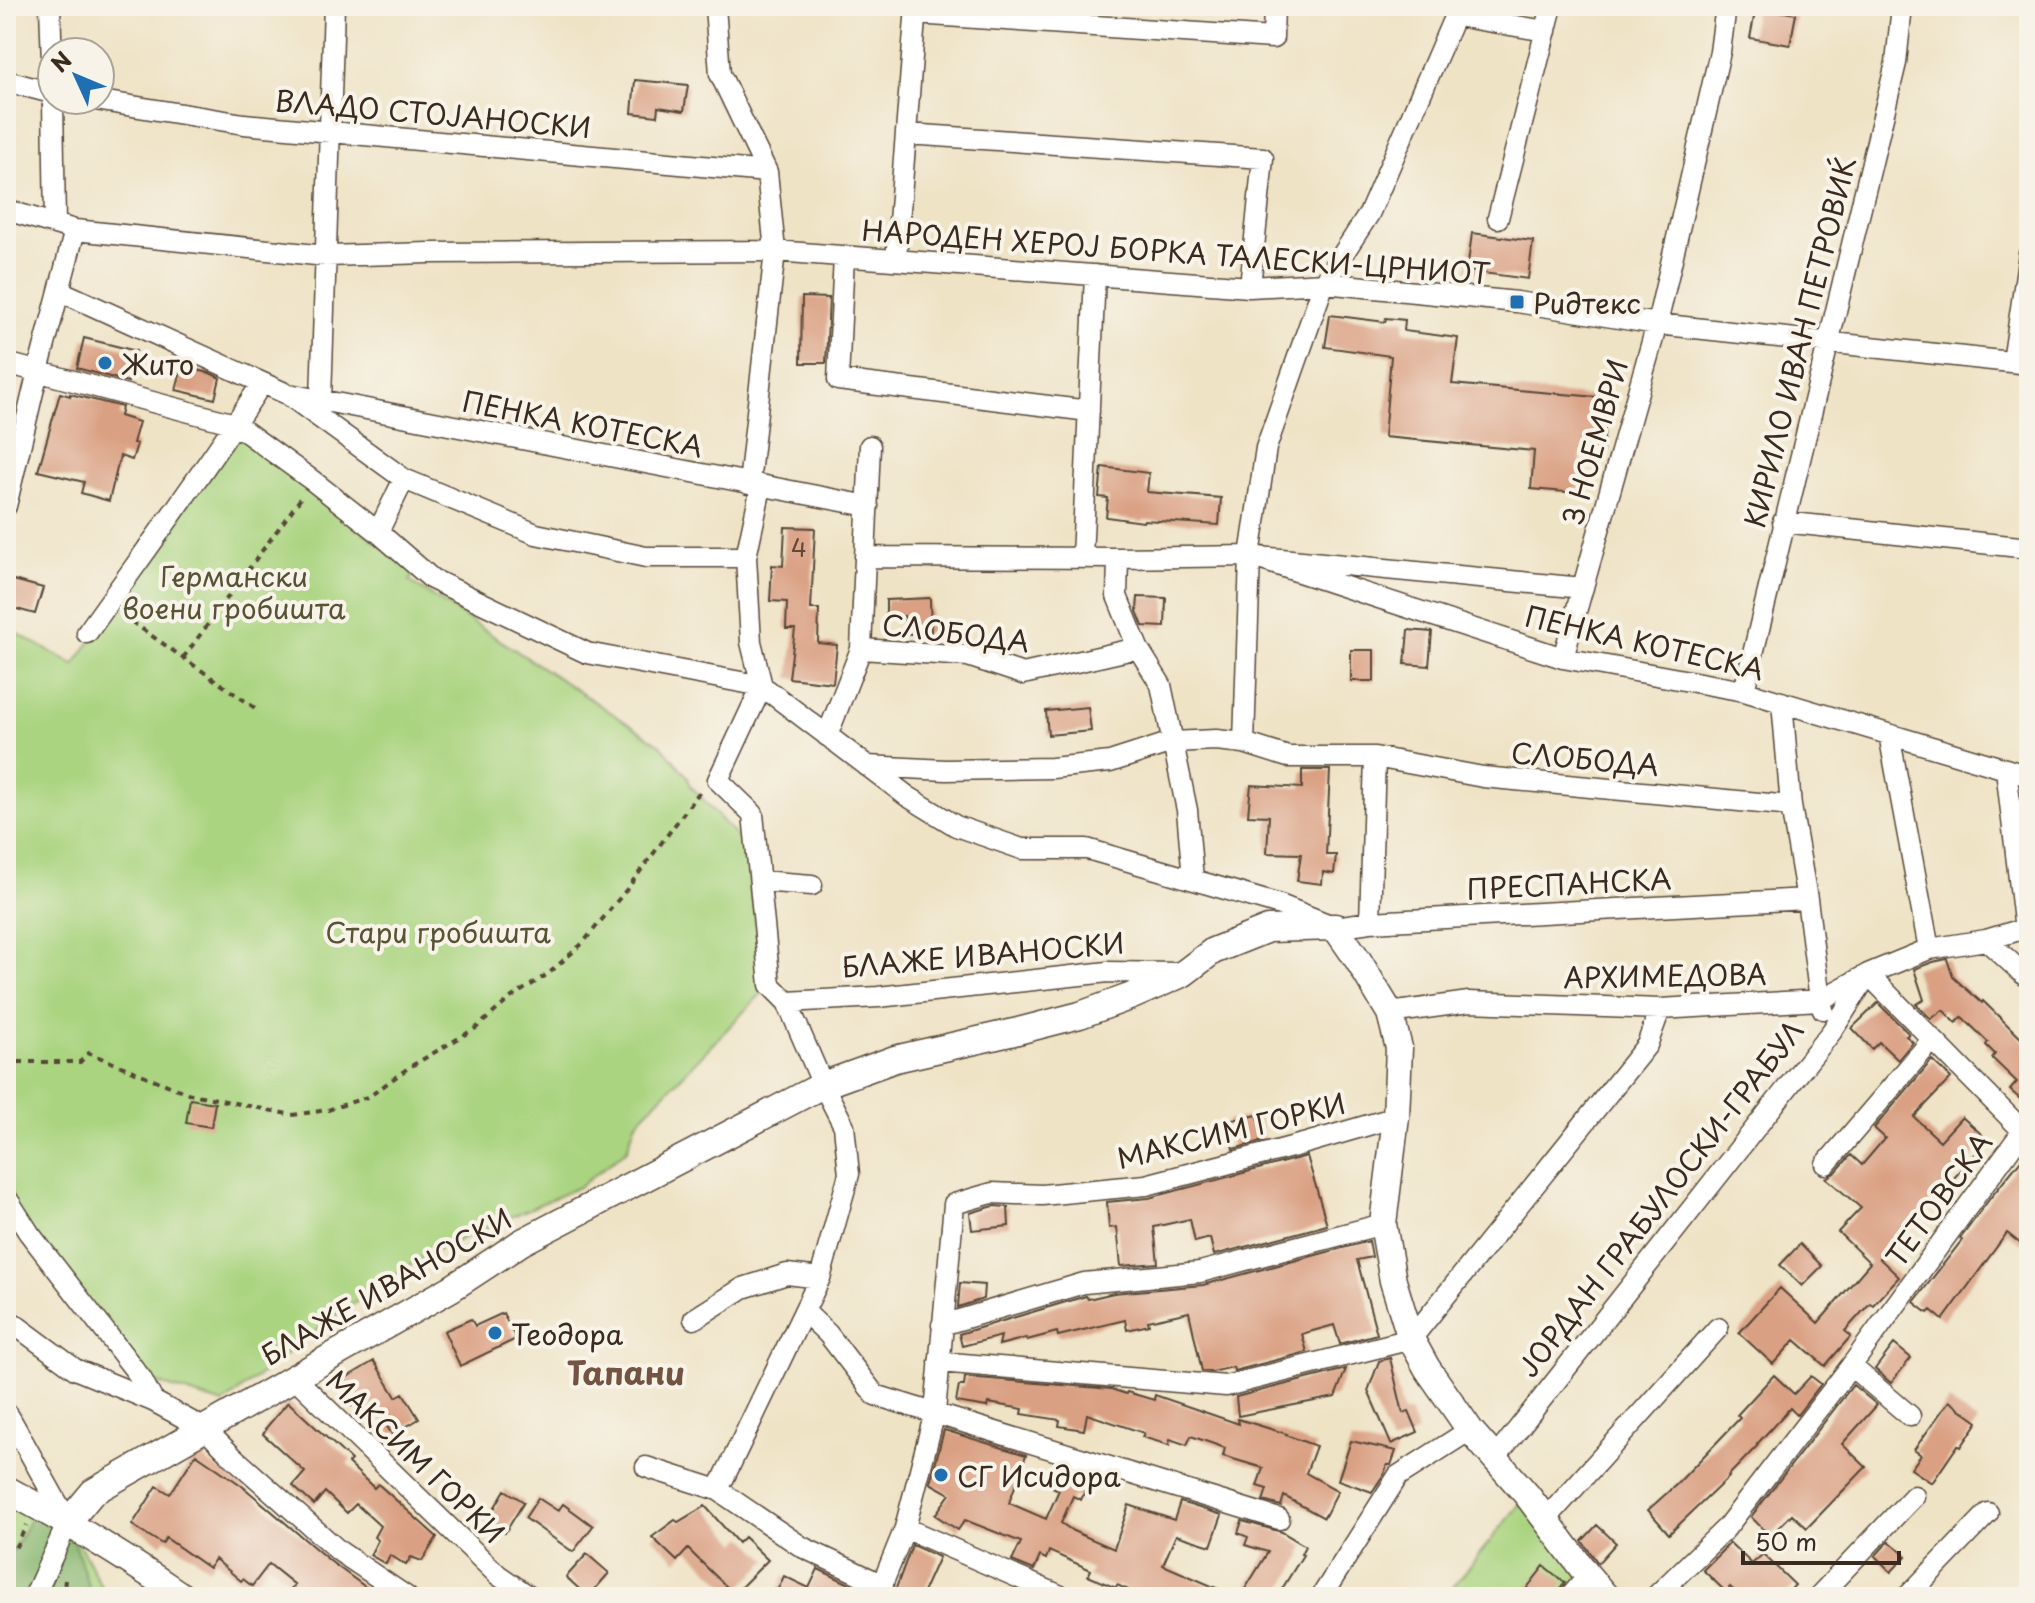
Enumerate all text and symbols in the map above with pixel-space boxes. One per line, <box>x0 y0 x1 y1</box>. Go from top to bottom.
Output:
north arrow <box>36 36 116 116</box>
text: N <box>43 43 78 79</box>
street label: ВЛАДО СТОЈАНОСКИ <box>273 78 593 148</box>
street label: КИРИЛО ИВАН ПЕТРОВИЌ <box>1732 152 1866 532</box>
street label: НАРОДЕН ХЕРОЈ БОРКА ТАЛЕСКИ-ЦРНИОТ <box>860 208 1493 294</box>
place label: Ридтекс <box>1533 281 1641 324</box>
marker: Ридтекс <box>1508 293 1526 311</box>
place label: Жито <box>121 342 194 385</box>
marker: Жито <box>96 354 114 372</box>
street label: 3 НОЕМВРИ <box>1550 354 1638 530</box>
street label: ПЕНКА КОТЕСКА <box>459 379 707 467</box>
house number: 4 <box>791 529 807 565</box>
park label: Германски воени гробишта <box>122 554 346 629</box>
street label: ПЕНКА КОТЕСКА <box>1521 594 1769 690</box>
street label: СЛОБОДА <box>880 602 1032 662</box>
street label: СЛОБОДА <box>1509 730 1661 786</box>
street label: ПРЕСПАНСКА <box>1466 856 1672 910</box>
park label: Стари гробишта <box>325 910 551 953</box>
street label: БЛАЖЕ ИВАНОСКИ <box>840 920 1126 988</box>
street label: АРХИМЕДОВА <box>1563 952 1767 998</box>
street label: ЈОРДАН ГРАБУЛОСКИ-ГРАБУЛ <box>1507 1010 1813 1386</box>
street label: МАКСИМ ГОРКИ <box>1112 1081 1350 1179</box>
street label: ТЕТОВСКА <box>1874 1123 2002 1275</box>
street label: БЛАЖЕ ИВАНОСКИ <box>253 1197 519 1375</box>
place label: Теодора <box>511 1312 624 1355</box>
marker: Теодора <box>486 1324 504 1342</box>
district label: Тапани <box>567 1348 685 1396</box>
street label: МАКСИМ ГОРКИ <box>317 1359 515 1553</box>
place label: СГ Исидора <box>957 1454 1121 1497</box>
marker: СГ Исидора <box>932 1466 950 1484</box>
scale bar <box>1743 1515 1899 1565</box>
text: 50 m <box>1755 1523 1817 1559</box>

